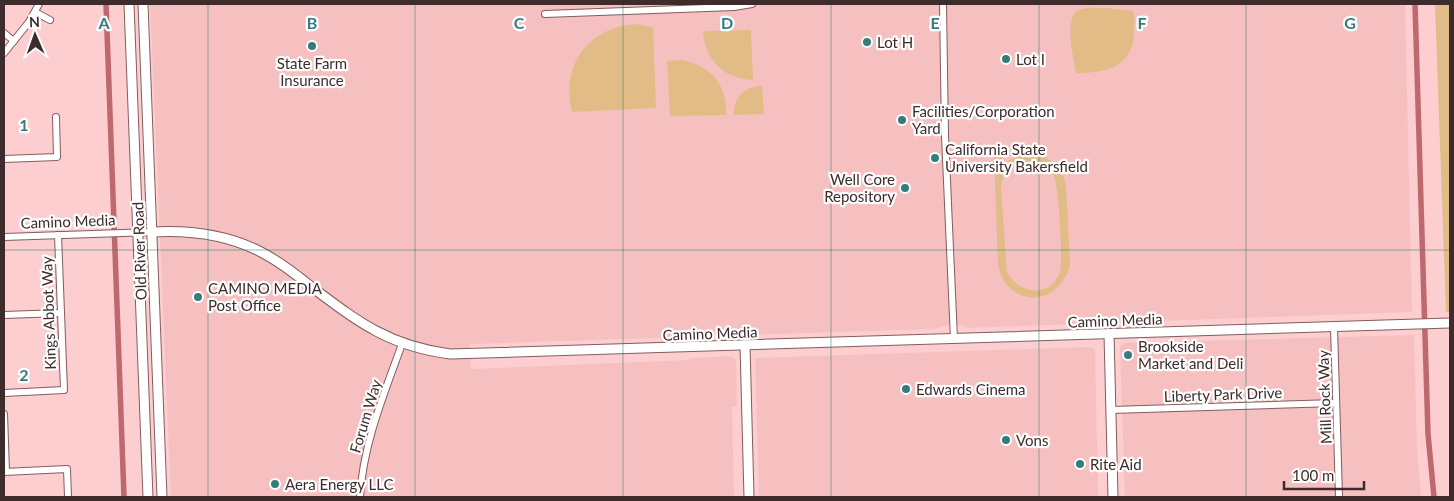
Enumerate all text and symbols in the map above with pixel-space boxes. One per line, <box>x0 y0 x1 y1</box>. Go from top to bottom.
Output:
north arrow <box>10 10 60 60</box>
text: N <box>29 13 40 30</box>
text: A <box>97 13 110 32</box>
text: B <box>307 13 317 32</box>
text: C <box>514 13 525 32</box>
text: D <box>721 13 733 32</box>
text: E <box>930 13 940 32</box>
text: F <box>1137 13 1147 32</box>
text: G <box>1344 13 1356 32</box>
place label: Lot H <box>877 33 913 51</box>
marker: Lot H <box>861 36 873 48</box>
marker: State Farm Insurance <box>306 40 318 52</box>
place label: Lot I <box>1016 50 1045 68</box>
marker: Lot I <box>1000 53 1012 65</box>
place label: State Farm Insurance <box>277 54 347 89</box>
place label: Facilities/Corporation Yard <box>912 102 1055 137</box>
marker: Facilities/Corporation Yard <box>896 114 908 126</box>
text: 1 <box>19 115 29 134</box>
place label: California State University Bakersfield <box>945 140 1088 175</box>
marker: California State University Bakersfield <box>929 152 941 164</box>
place label: Well Core Repository <box>824 170 895 205</box>
marker: Well Core Repository <box>899 182 911 194</box>
street label: Old River Road <box>128 202 150 300</box>
street label: Camino Media <box>20 210 116 232</box>
street label: Kings Abbot Way <box>37 256 59 370</box>
place label: CAMINO MEDIA Post Office <box>208 279 323 314</box>
marker: CAMINO MEDIA Post Office <box>192 291 204 303</box>
street label: Camino Media <box>1067 309 1163 331</box>
street label: Camino Media <box>662 322 758 344</box>
place label: Brookside Market and Deli <box>1138 337 1243 372</box>
marker: Brookside Market and Deli <box>1122 349 1134 361</box>
street label: Mill Rock Way <box>1313 350 1335 444</box>
text: 2 <box>19 365 29 384</box>
street label: Forum Way <box>345 377 385 455</box>
place label: Edwards Cinema <box>916 380 1026 398</box>
marker: Edwards Cinema <box>900 383 912 395</box>
street label: Liberty Park Drive <box>1163 383 1283 405</box>
place label: Vons <box>1016 431 1048 449</box>
marker: Vons <box>1000 434 1012 446</box>
place label: Rite Aid <box>1090 455 1142 473</box>
marker: Rite Aid <box>1074 458 1086 470</box>
scale bar <box>1284 458 1364 490</box>
text: 100 m <box>1292 466 1334 484</box>
place label: Aera Energy LLC <box>285 475 393 493</box>
marker: Aera Energy LLC <box>269 478 281 490</box>

